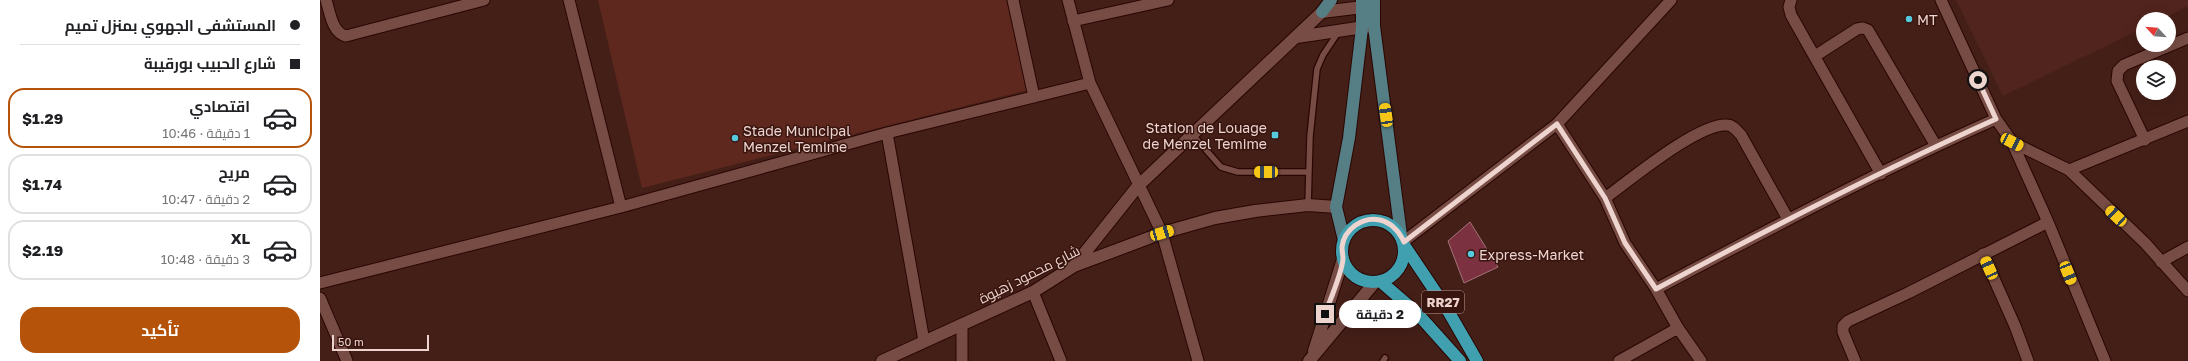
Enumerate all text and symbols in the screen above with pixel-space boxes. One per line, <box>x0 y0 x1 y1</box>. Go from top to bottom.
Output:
place label: MT <box>1917 11 1938 28</box>
north arrow <box>2136 12 2176 52</box>
map controls <box>2136 12 2176 100</box>
marker: MT <box>1904 14 1914 24</box>
text: المستشفى الجهوي بمنزل تميم <box>65 16 276 34</box>
text: شارع الحبيب بورقيبة <box>144 54 276 72</box>
button: layers <box>2136 60 2176 100</box>
route start <box>1969 71 1987 89</box>
text: اقتصادي <box>190 97 250 115</box>
icon: car <box>262 100 298 136</box>
car <box>1378 102 1394 128</box>
text: $1.29 <box>22 109 63 127</box>
place label: Station de Louage de Menzel Temime <box>1143 119 1267 152</box>
place label: Stade Municipal Menzel Temime <box>743 122 851 155</box>
text: 1 دقيقة · 10:46 <box>162 125 250 141</box>
marker: Station de Louage de Menzel Temime <box>1270 130 1280 140</box>
car <box>1999 131 2025 153</box>
marker: Stade Municipal Menzel Temime <box>730 133 740 143</box>
text: مريح <box>218 163 250 181</box>
icon: car <box>262 166 298 202</box>
car <box>1254 166 1278 178</box>
text: $1.74 <box>22 175 62 193</box>
text: 2 دقيقة · 10:47 <box>162 191 250 207</box>
car <box>2103 203 2129 229</box>
car <box>1149 224 1175 242</box>
text: XL <box>231 229 250 247</box>
icon: car <box>262 232 298 268</box>
text: $2.19 <box>22 241 63 259</box>
street label: شارع محمود زهيوة <box>976 241 1083 308</box>
place label: Express-Market <box>1479 246 1584 263</box>
marker: Express-Market <box>1466 249 1476 259</box>
text: 3 دقيقة · 10:48 <box>161 251 250 267</box>
car <box>1979 255 1999 281</box>
car <box>2058 260 2078 286</box>
road number: RR27 <box>1422 291 1464 313</box>
callout: 2 دقيقة <box>1339 300 1421 328</box>
route end <box>1316 305 1334 323</box>
text: 2 دقيقة <box>1356 306 1404 322</box>
button: تأكيد <box>20 307 300 353</box>
scale bar <box>332 333 429 352</box>
text: 50 m <box>338 335 364 348</box>

